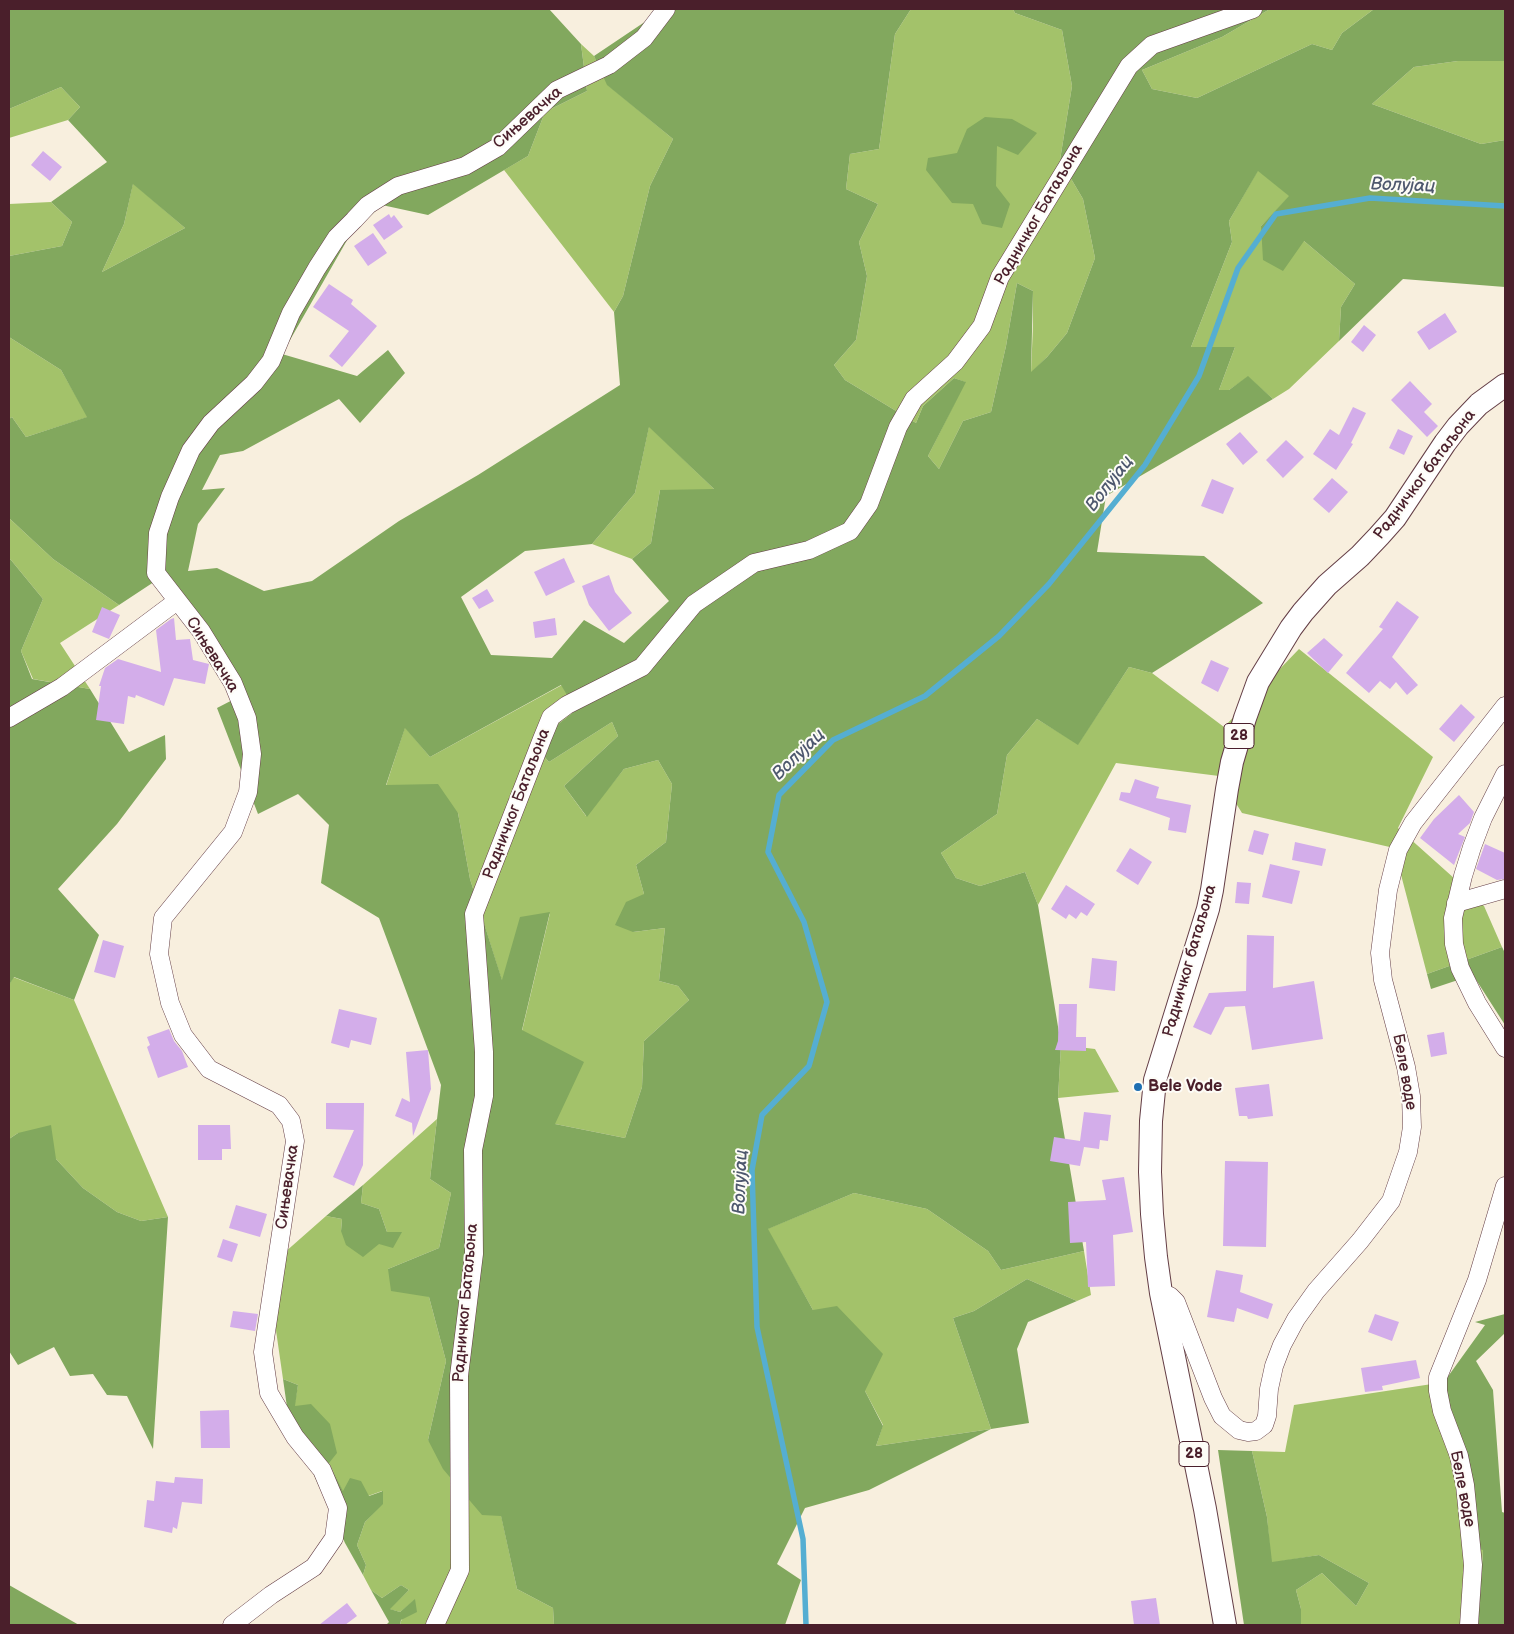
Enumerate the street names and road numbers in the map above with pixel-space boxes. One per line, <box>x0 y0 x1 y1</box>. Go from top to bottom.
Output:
street label: Сињевачка <box>490 83 566 153</box>
street label: Радничког Батаљона <box>991 141 1087 289</box>
street label: Радничког батаљона <box>1370 406 1480 544</box>
street label: Сињевачка <box>181 614 243 696</box>
road number: 28 <box>1224 724 1254 748</box>
street label: Радничког Батаљона <box>479 726 555 882</box>
street label: Радничког батаљона <box>1159 883 1221 1039</box>
street label: Беле воде <box>1388 1032 1420 1112</box>
street label: Сињевачка <box>273 1144 303 1230</box>
street label: Радничког Батаљона <box>449 1223 483 1383</box>
road number: 28 <box>1179 1442 1209 1466</box>
street label: Беле воде <box>1445 1449 1479 1529</box>

